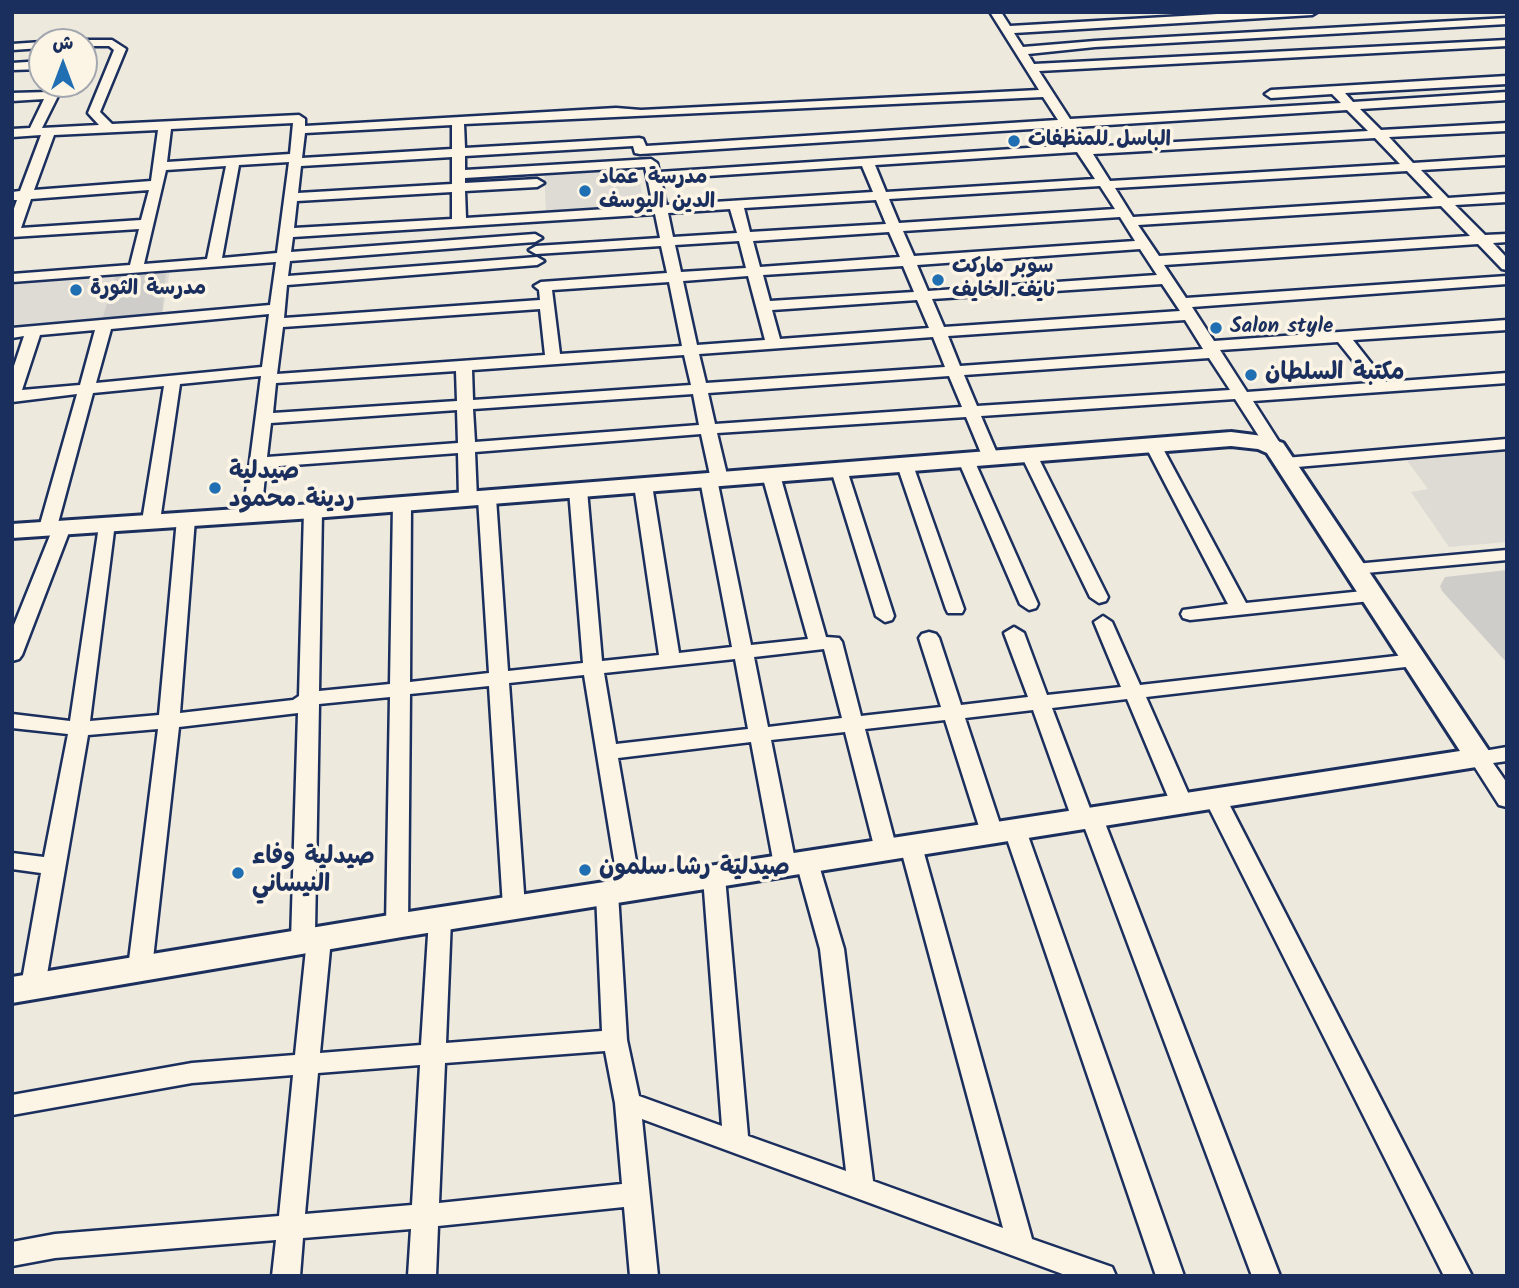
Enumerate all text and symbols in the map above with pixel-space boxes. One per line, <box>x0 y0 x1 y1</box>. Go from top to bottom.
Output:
north arrow <box>28 28 98 98</box>
text: ش <box>53 29 73 59</box>
place label: الباسل للمنظفات <box>1028 128 1171 154</box>
marker: الباسل للمنظفات <box>1006 133 1022 149</box>
place label: مدرسة عماد الدين اليوسف <box>599 166 715 216</box>
marker: مدرسة عماد الدين اليوسف <box>577 183 593 199</box>
place label: سوبر ماركت نايف الخايف <box>952 255 1055 305</box>
marker: سوبر ماركت نايف الخايف <box>930 272 946 288</box>
place label: مدرسة الثورة <box>90 277 206 303</box>
marker: مدرسة الثورة <box>68 282 84 298</box>
place label: Salon style <box>1230 315 1333 341</box>
marker: Salon style <box>1208 320 1224 336</box>
place label: مكتبة السلطان <box>1265 361 1405 389</box>
marker: مكتبة السلطان <box>1243 367 1259 383</box>
place label: صيدلية ردينة محمود <box>229 460 354 516</box>
marker: صيدلية ردينة محمود <box>207 480 223 496</box>
place label: صيدلية وفاء النيساني <box>252 845 375 901</box>
place label: صيدلية رشا سلمون <box>599 856 790 884</box>
marker: صيدلية رشا سلمون <box>577 862 593 878</box>
marker: صيدلية وفاء النيساني <box>230 865 246 881</box>

